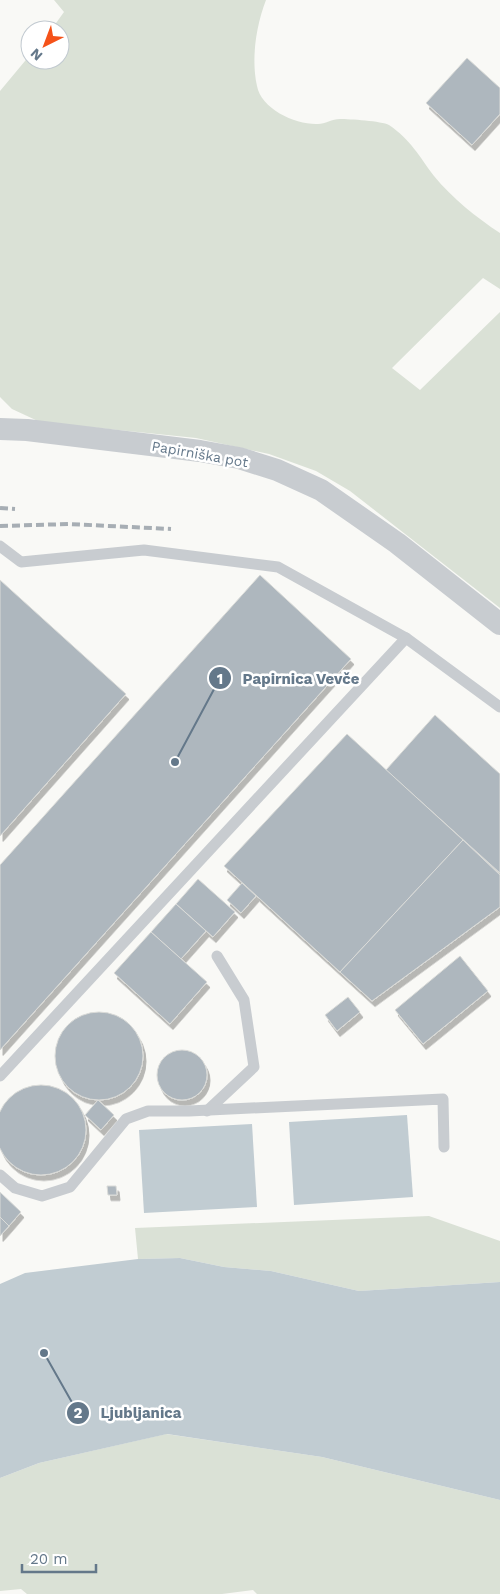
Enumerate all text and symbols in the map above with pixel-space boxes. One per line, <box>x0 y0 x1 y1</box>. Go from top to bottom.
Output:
north arrow <box>20 20 70 70</box>
text: N <box>27 45 46 64</box>
street label: Papirniška pot <box>151 438 250 470</box>
callout: Papirnica Vevče <box>208 663 370 693</box>
text: 1 <box>217 670 223 688</box>
text: Papirnica Vevče <box>243 670 360 688</box>
callout: Ljubljanica <box>65 1398 191 1428</box>
text: 2 <box>74 1404 83 1422</box>
text: Ljubljanica <box>101 1404 182 1422</box>
scale bar <box>22 1542 96 1574</box>
text: 20 m <box>30 1550 68 1568</box>

